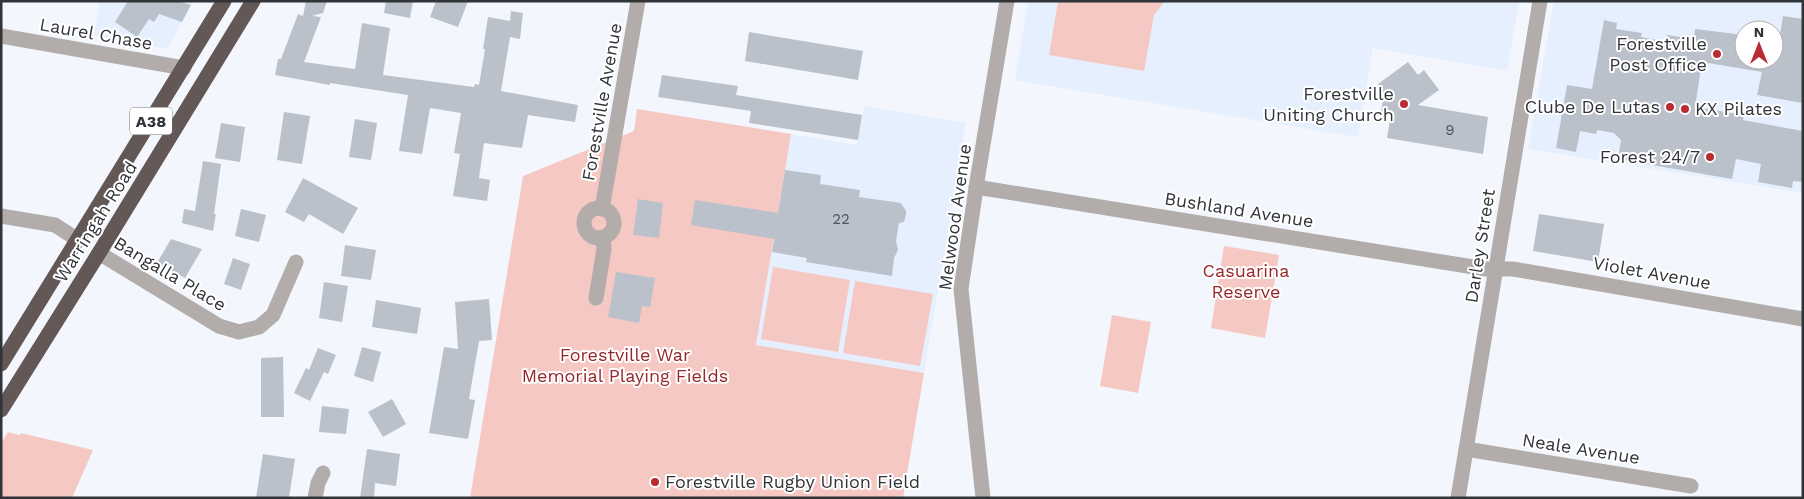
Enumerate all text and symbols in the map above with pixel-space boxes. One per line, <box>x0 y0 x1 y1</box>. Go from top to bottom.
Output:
street label: Laurel Chase <box>38 13 154 54</box>
north arrow <box>1734 20 1784 70</box>
street label: Forestville Avenue <box>577 21 626 182</box>
text: N <box>1754 24 1764 40</box>
place label: Forestville Post Office <box>1609 33 1707 75</box>
marker: Forestville Post Office <box>1711 48 1723 60</box>
place label: Forestville Uniting Church <box>1263 83 1394 125</box>
place label: Clube De Lutas <box>1525 96 1660 117</box>
marker: Forestville Uniting Church <box>1398 98 1410 110</box>
place label: KX Pilates <box>1695 98 1782 119</box>
marker: Clube De Lutas <box>1664 101 1676 113</box>
marker: KX Pilates <box>1679 103 1691 115</box>
road number: A38 <box>130 108 172 134</box>
house number: 9 <box>1445 121 1455 139</box>
street label: Melwood Avenue <box>934 142 975 291</box>
place label: Forest 24/7 <box>1600 146 1700 167</box>
marker: Forest 24/7 <box>1704 151 1716 163</box>
street label: Warringah Road <box>50 157 141 286</box>
street label: Bushland Avenue <box>1163 187 1315 232</box>
street label: Darley Street <box>1460 187 1499 304</box>
house number: 22 <box>832 210 850 228</box>
street label: Bangalla Place <box>110 232 230 315</box>
street label: Violet Avenue <box>1591 252 1713 293</box>
park label: Casuarina Reserve <box>1203 260 1289 302</box>
park label: Forestville War Memorial Playing Fields <box>522 344 728 386</box>
street label: Neale Avenue <box>1521 429 1641 468</box>
place label: Forestville Rugby Union Field <box>665 471 920 492</box>
marker: Forestville Rugby Union Field <box>649 476 661 488</box>

